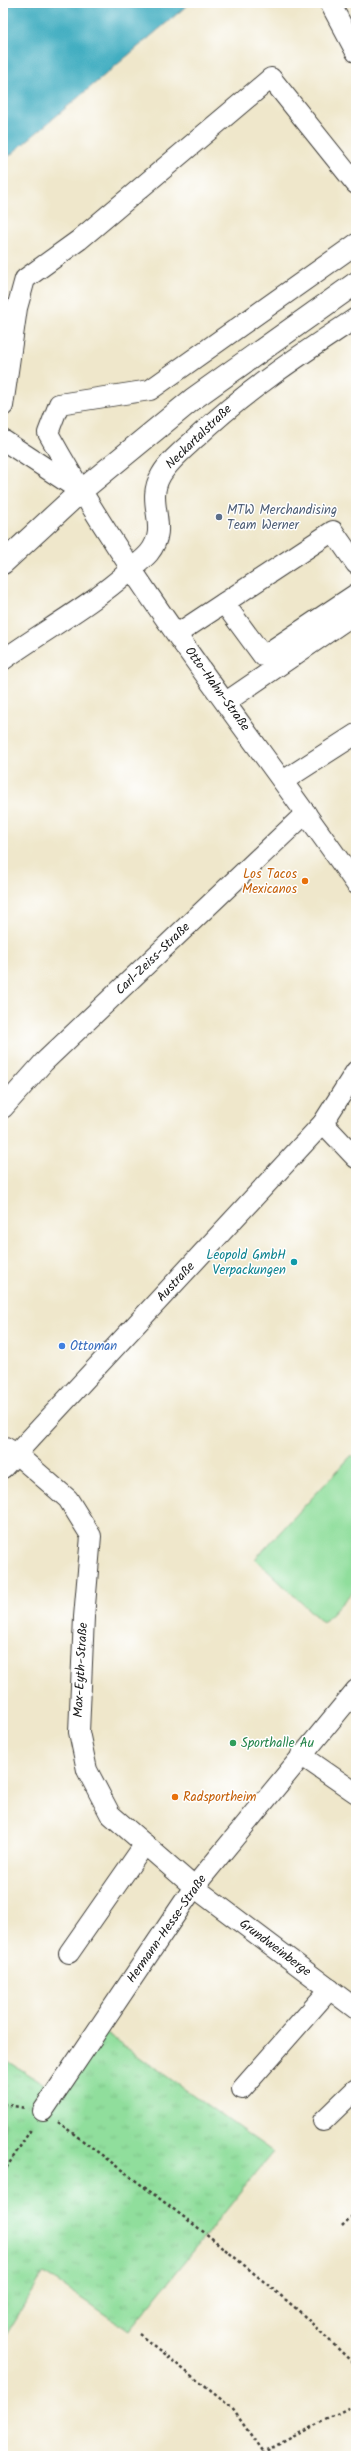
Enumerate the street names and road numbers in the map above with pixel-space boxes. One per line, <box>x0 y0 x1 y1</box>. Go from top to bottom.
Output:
street label: Neckartalstraße <box>161 400 237 474</box>
street label: Otto-Hahn-Straße <box>179 642 255 736</box>
street label: Carl-Zeiss-Straße <box>111 918 195 1000</box>
street label: Austraße <box>152 1257 200 1307</box>
street label: Max-Eyth-Straße <box>68 1622 94 1718</box>
street label: Hermann-Hesse-Straße <box>122 1870 212 1988</box>
street label: Grundweinberge <box>235 1914 316 1982</box>

